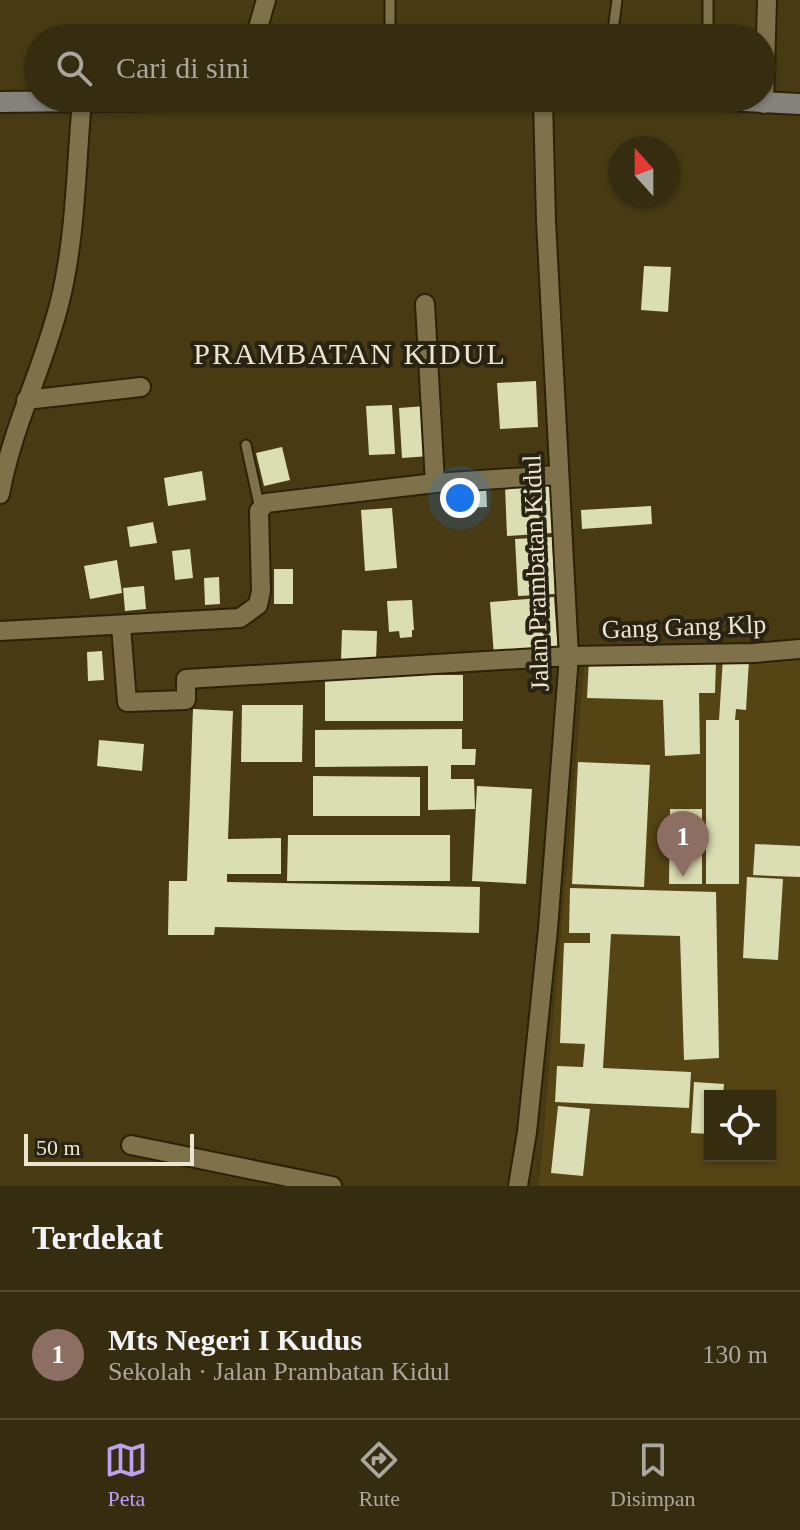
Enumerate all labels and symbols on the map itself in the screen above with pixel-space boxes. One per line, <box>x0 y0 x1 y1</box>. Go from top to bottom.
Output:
north arrow <box>608 136 680 208</box>
district label: PRAMBATAN KIDUL <box>193 337 507 370</box>
street label: Jalan Prambatan Kidul <box>517 454 555 692</box>
your location <box>440 478 480 518</box>
street label: Gang Gang Klp <box>601 610 767 644</box>
pin: 1 <box>657 811 709 877</box>
scale bar <box>24 1130 194 1166</box>

